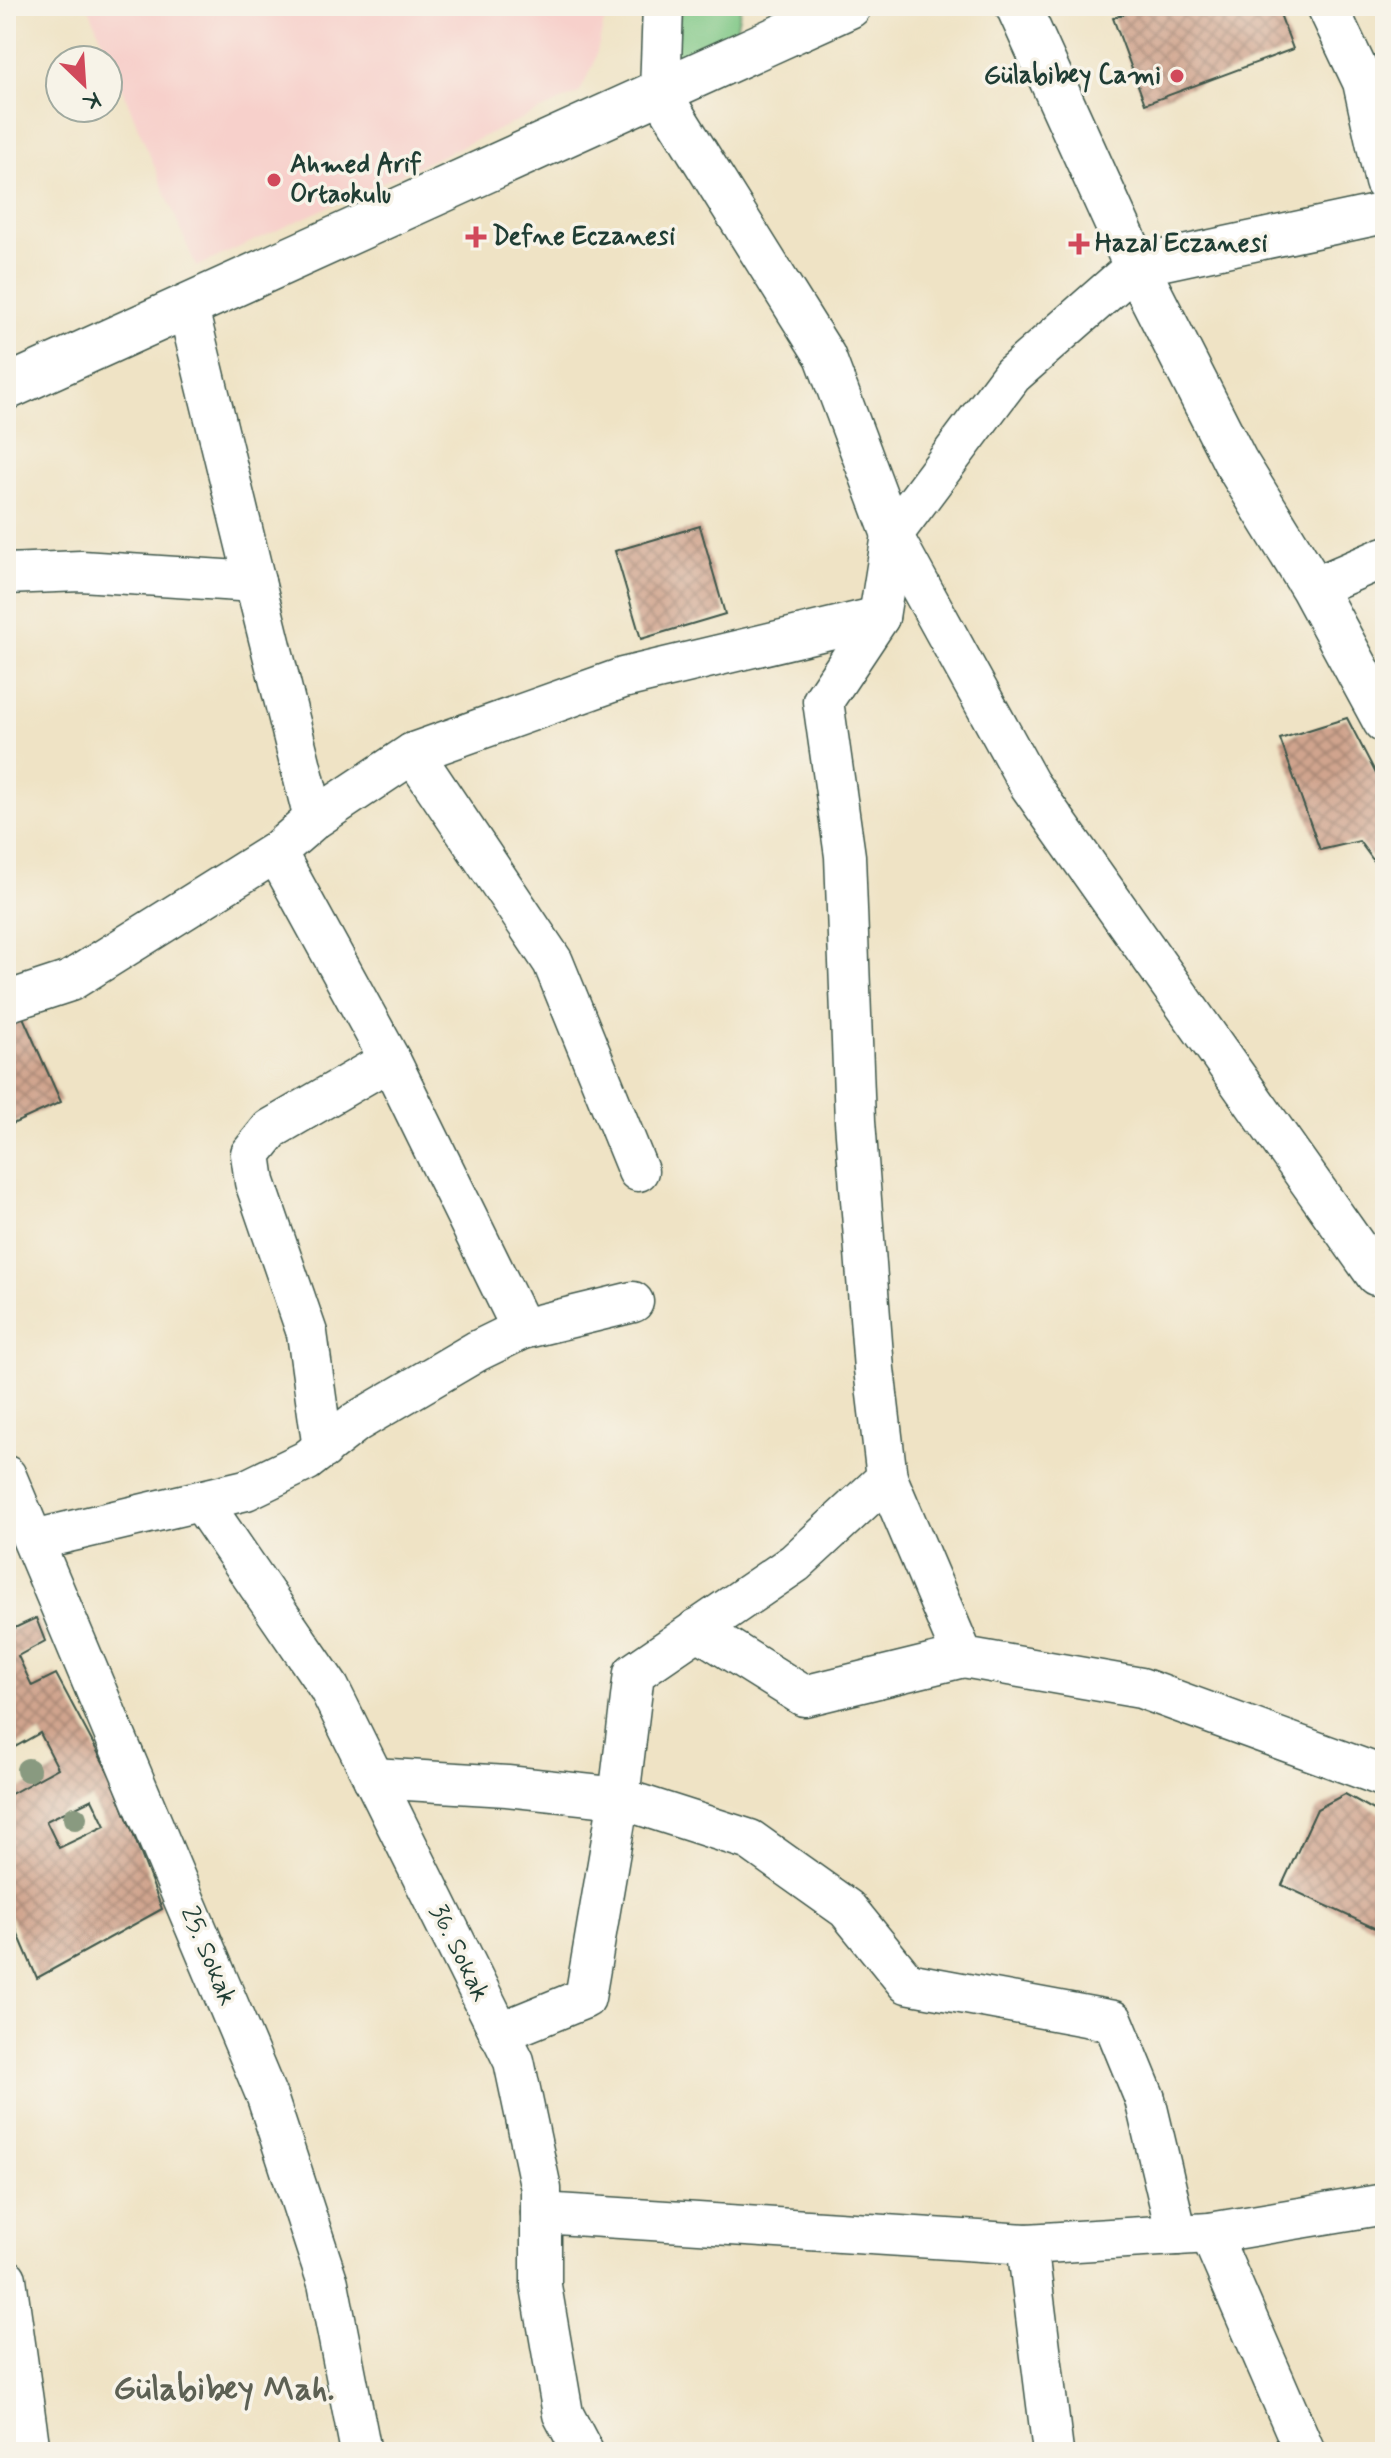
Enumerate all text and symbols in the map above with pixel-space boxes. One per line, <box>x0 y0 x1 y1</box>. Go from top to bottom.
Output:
north arrow <box>44 44 124 124</box>
place label: Gülabibey Cami <box>984 59 1161 93</box>
marker: Gülabibey Cami <box>1168 67 1186 85</box>
text: K <box>78 84 105 116</box>
place label: Ahmed Arif Ortaokulu <box>290 148 422 212</box>
marker: Ahmed Arif Ortaokulu <box>265 171 283 189</box>
place label: Defne Eczanesi <box>492 220 675 254</box>
place label: Hazal Eczanesi <box>1095 227 1268 261</box>
marker: Defne Eczanesi <box>467 228 485 246</box>
marker: Hazal Eczanesi <box>1070 235 1088 253</box>
street label: 36. Sokak <box>421 1899 497 2007</box>
street label: 25. Sokak <box>172 1901 244 2011</box>
district label: Gülabibey Mah. <box>113 2367 335 2412</box>

